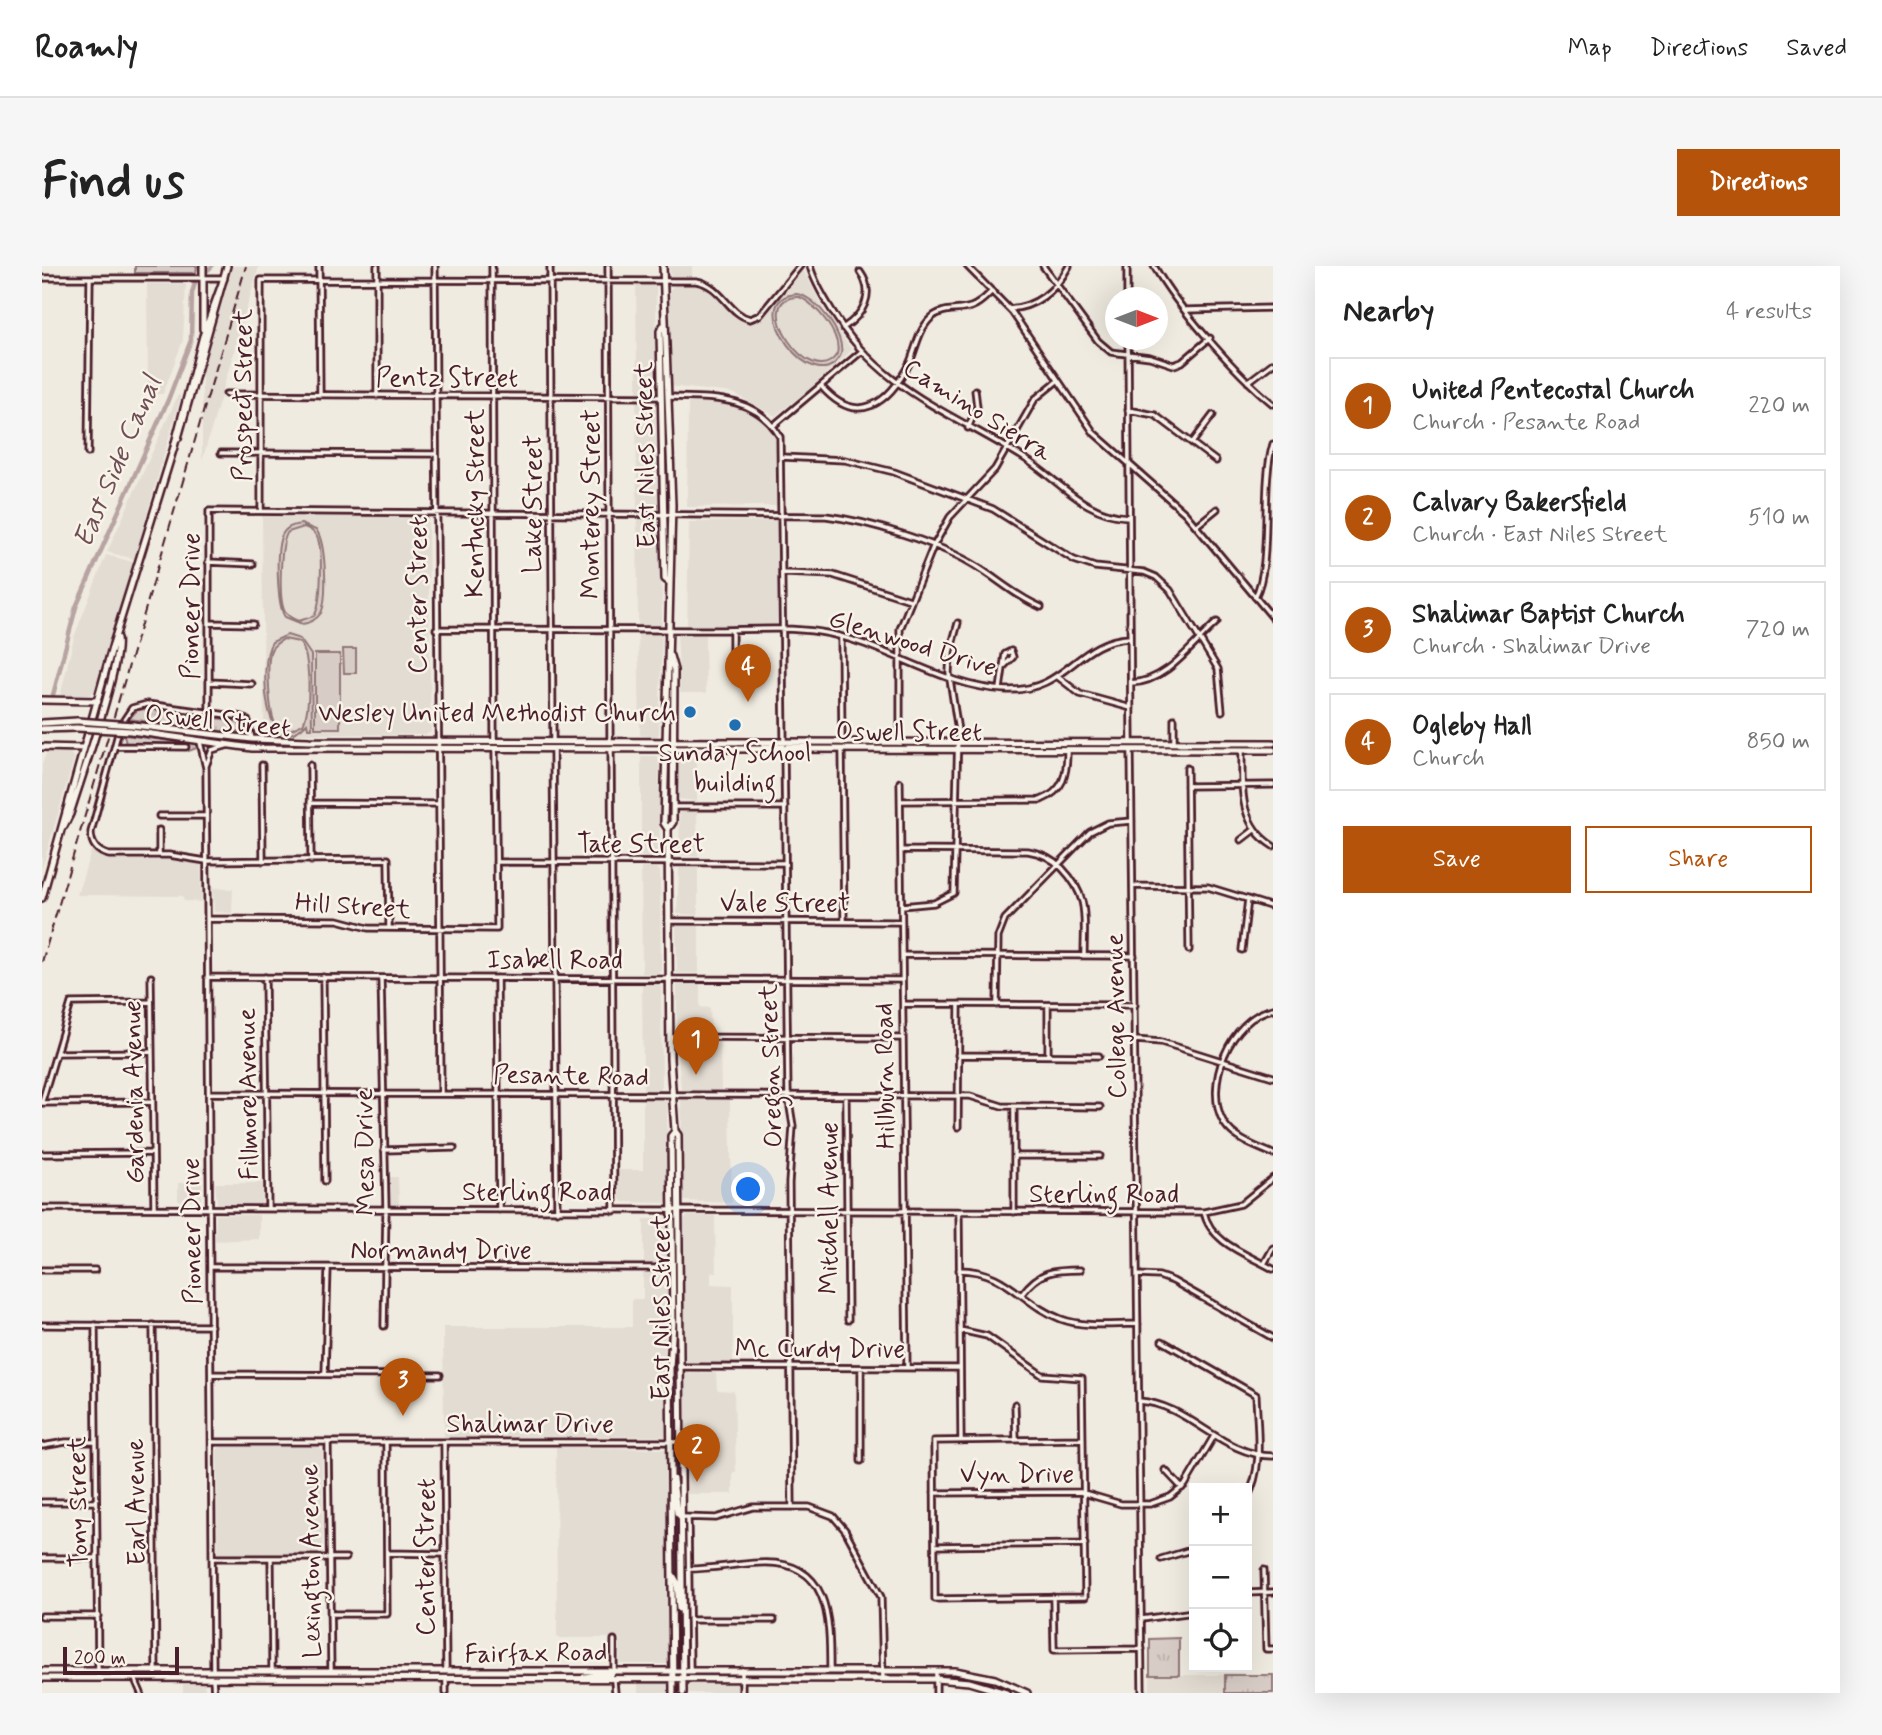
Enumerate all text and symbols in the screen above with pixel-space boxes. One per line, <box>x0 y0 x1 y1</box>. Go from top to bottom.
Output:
text: Roamly <box>35 26 138 70</box>
text: Map <box>1568 33 1612 64</box>
text: Directions <box>1650 33 1748 64</box>
text: Saved <box>1786 33 1847 64</box>
button: Directions <box>1677 149 1840 216</box>
text: Find us <box>42 150 185 215</box>
north arrow <box>1105 287 1168 350</box>
text: Nearby <box>1343 292 1434 331</box>
text: 4 results <box>1726 297 1812 327</box>
street label: Prospect Street <box>227 309 261 481</box>
street label: Camino Sierra <box>896 351 1058 470</box>
street label: East Niles Street <box>627 361 665 549</box>
street label: Pentz Street <box>376 362 518 396</box>
water label: East Side Canal <box>66 369 172 553</box>
text: United Pentecostal Church <box>1412 374 1694 408</box>
text: 1 <box>1363 391 1373 421</box>
text: 220 m <box>1748 391 1810 421</box>
street label: Kentucky Street <box>459 408 493 598</box>
text: Church · Pesante Road <box>1412 408 1640 438</box>
street label: Monterey Street <box>575 409 609 599</box>
street label: Lake Street <box>517 435 551 573</box>
text: Calvary Bakersfield <box>1412 486 1627 520</box>
text: 2 <box>1362 503 1374 533</box>
text: 510 m <box>1748 503 1810 533</box>
street label: Center Street <box>402 516 436 674</box>
text: Church · East Niles Street <box>1412 520 1668 550</box>
street label: Pioneer Drive <box>175 533 209 679</box>
text: Shalimar Baptist Church <box>1412 598 1685 632</box>
street label: Glenwood Drive <box>824 602 1001 686</box>
text: 3 <box>1363 615 1373 645</box>
text: 720 m <box>1746 615 1810 645</box>
text: Church · Shalimar Drive <box>1412 632 1651 662</box>
pin: 4 <box>725 644 771 702</box>
street label: Oswell Street <box>143 697 292 747</box>
place label: Wesley United Methodist Church <box>318 697 676 731</box>
marker: Wesley United Methodist Church <box>682 704 698 720</box>
text: Ogleby Hall <box>1412 710 1532 744</box>
street label: Oswell Street <box>836 716 982 750</box>
marker: Sunday School building <box>727 717 743 733</box>
text: 4 <box>1361 727 1375 757</box>
text: 850 m <box>1746 727 1810 757</box>
place label: Sunday School building <box>658 737 812 804</box>
text: Church <box>1412 744 1485 774</box>
button: Save <box>1343 826 1571 893</box>
button: Share <box>1585 826 1812 893</box>
street label: Tate Street <box>577 828 705 862</box>
street label: Hill Street <box>294 886 412 928</box>
street label: Vale Street <box>720 887 850 921</box>
street label: College Avenue <box>1099 933 1135 1099</box>
street label: Isabell Road <box>487 944 623 978</box>
street label: Oregon Street <box>752 983 795 1148</box>
street label: Gardenia Avenue <box>116 1000 154 1184</box>
street label: Hillburn Road <box>868 1002 904 1150</box>
street label: Fillmore Avenue <box>230 1007 267 1180</box>
pin: 1 <box>673 1017 719 1075</box>
street label: Pesante Road <box>493 1059 649 1095</box>
street label: Mesa Drive <box>348 1088 384 1216</box>
street label: Mitchell Avenue <box>813 1122 847 1294</box>
street label: Pioneer Drive <box>175 1157 211 1305</box>
your location <box>731 1172 765 1206</box>
street label: Sterling Road <box>462 1176 612 1213</box>
street label: Sterling Road <box>1029 1178 1179 1215</box>
street label: East Niles Street <box>645 1214 679 1400</box>
street label: Normandy Drive <box>350 1234 532 1268</box>
street label: Mc Curdy Drive <box>735 1333 905 1367</box>
pin: 3 <box>380 1358 426 1416</box>
street label: Shalimar Drive <box>446 1408 614 1442</box>
pin: 2 <box>674 1424 720 1482</box>
street label: Tony Street <box>61 1436 97 1568</box>
street label: Earl Avenue <box>119 1438 155 1566</box>
street label: Vyn Drive <box>960 1458 1074 1492</box>
street label: Lexington Avenue <box>293 1463 334 1658</box>
street label: Center Street <box>410 1478 444 1636</box>
map controls <box>1189 1483 1252 1672</box>
button: + <box>1189 1483 1252 1546</box>
button: − <box>1189 1546 1252 1609</box>
button: locate <box>1189 1609 1252 1672</box>
street label: Fairfax Road <box>464 1636 608 1672</box>
scale bar <box>63 1644 178 1676</box>
text: 200 m <box>74 1646 126 1671</box>

